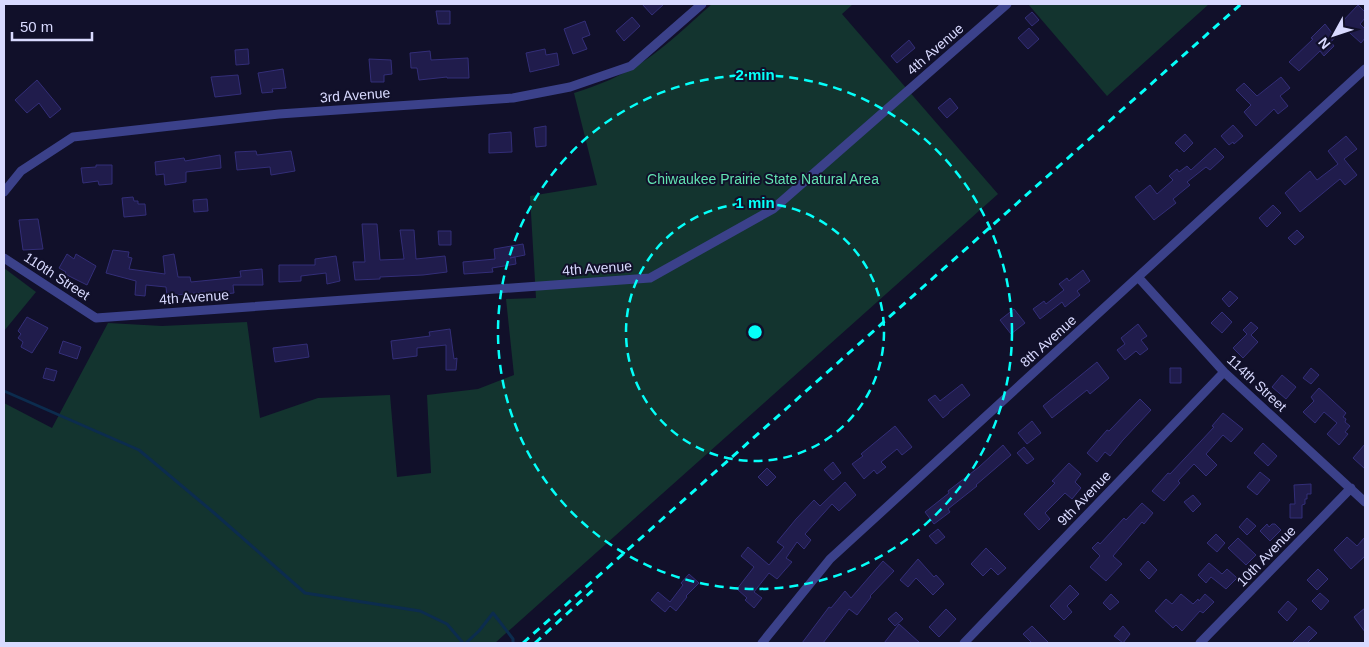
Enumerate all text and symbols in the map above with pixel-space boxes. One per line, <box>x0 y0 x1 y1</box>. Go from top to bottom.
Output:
scale bar <box>12 10 92 42</box>
north arrow <box>1309 10 1359 60</box>
text: 50 m <box>20 18 53 35</box>
street label: 4th Avenue <box>903 20 967 78</box>
text: N <box>1315 34 1333 52</box>
text: 2 min <box>735 66 775 83</box>
street label: 3rd Avenue <box>319 85 391 105</box>
park label: Chiwaukee Prairie State Natural Area <box>647 171 879 187</box>
text: 1 min <box>735 194 775 211</box>
street label: 110th Street <box>21 249 93 303</box>
street label: 4th Avenue <box>562 258 633 278</box>
street label: 4th Avenue <box>159 287 230 307</box>
street label: 8th Avenue <box>1017 312 1079 370</box>
centre of rings <box>746 323 764 341</box>
street label: 114th Street <box>1224 351 1290 415</box>
street label: 9th Avenue <box>1054 467 1114 529</box>
street label: 10th Avenue <box>1233 522 1299 589</box>

